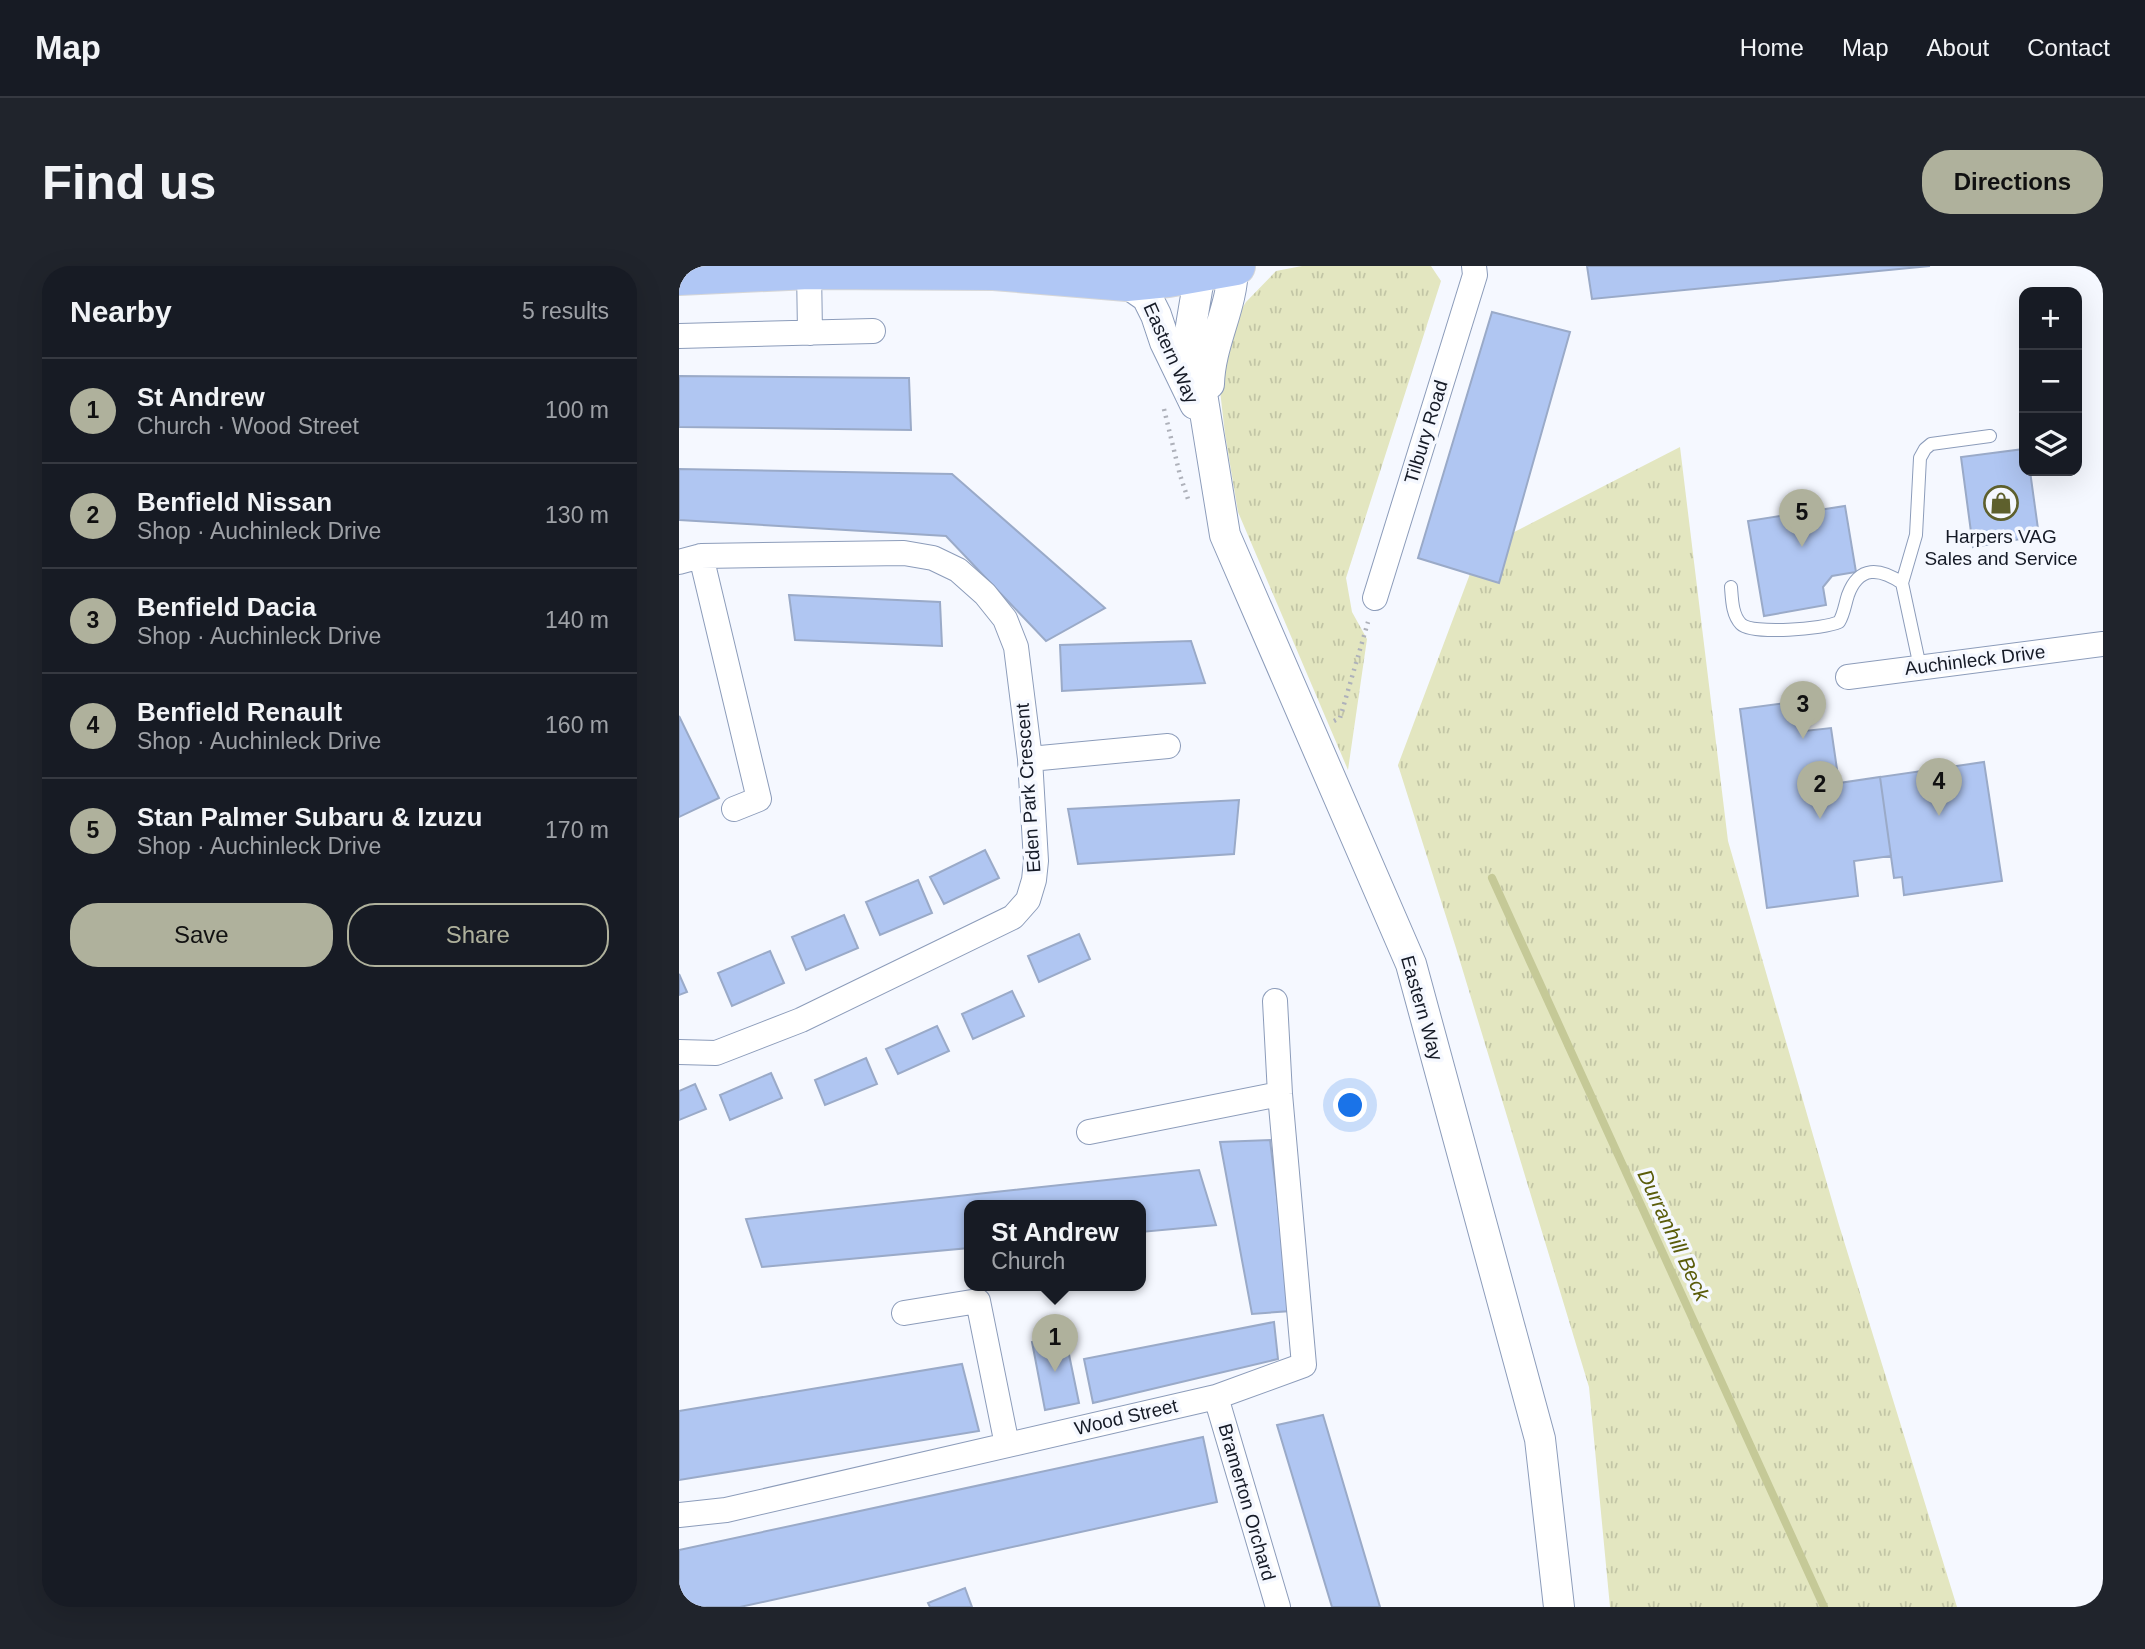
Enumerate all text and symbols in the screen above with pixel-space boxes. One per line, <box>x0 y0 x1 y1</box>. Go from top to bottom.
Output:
text: Map <box>35 29 101 66</box>
text: Home <box>1740 34 1804 61</box>
text: Map <box>1842 34 1889 61</box>
text: About <box>1927 34 1989 61</box>
text: Contact <box>2027 34 2110 61</box>
button: Directions <box>1922 150 2103 214</box>
text: Find us <box>42 155 216 209</box>
map controls <box>2019 287 2082 476</box>
button: + <box>2019 287 2082 350</box>
text: Nearby <box>70 295 172 328</box>
text: 5 results <box>522 298 609 324</box>
street label: Eastern Way <box>1139 299 1203 407</box>
button: − <box>2019 350 2082 413</box>
street label: Tilbury Road <box>1400 378 1452 486</box>
text: St Andrew <box>137 382 265 412</box>
text: 1 <box>87 397 99 423</box>
text: 100 m <box>545 397 609 423</box>
text: Church · Wood Street <box>137 413 359 439</box>
button: layers <box>2019 413 2082 476</box>
shop icon: Harpers VAG Sales and Service <box>1982 484 2020 522</box>
text: Benfield Nissan <box>137 487 332 517</box>
pin: 5 <box>1779 489 1825 547</box>
text: 2 <box>87 502 99 528</box>
text: 130 m <box>545 502 609 528</box>
text: Shop · Auchinleck Drive <box>137 518 381 544</box>
place label: Harpers VAG Sales and Service <box>1924 526 2078 569</box>
text: Benfield Dacia <box>137 592 316 622</box>
text: 3 <box>87 607 99 633</box>
text: 140 m <box>545 607 609 633</box>
text: Shop · Auchinleck Drive <box>137 623 381 649</box>
street label: Auchinleck Drive <box>1903 641 2047 679</box>
pin: 3 <box>1780 681 1826 739</box>
text: Benfield Renault <box>137 697 342 727</box>
street label: Eden Park Crescent <box>1012 702 1044 874</box>
text: 4 <box>87 712 99 738</box>
text: 160 m <box>545 712 609 738</box>
text: Shop · Auchinleck Drive <box>137 728 381 754</box>
pin: 4 <box>1916 758 1962 816</box>
pin: 2 <box>1797 761 1843 819</box>
text: Stan Palmer Subaru & Izuzu <box>137 802 482 832</box>
text: 5 <box>87 817 99 843</box>
text: 170 m <box>545 817 609 843</box>
text: Shop · Auchinleck Drive <box>137 833 381 859</box>
button: Save <box>70 903 333 967</box>
button: Share <box>347 903 609 967</box>
street label: Eastern Way <box>1397 953 1447 1063</box>
your location <box>1333 1088 1367 1122</box>
water label: Durranhill Beck <box>1633 1166 1715 1306</box>
popup <box>964 1200 1146 1291</box>
text: St Andrew <box>991 1217 1119 1247</box>
text: Church <box>991 1248 1065 1274</box>
pin: 1 <box>1032 1314 1078 1372</box>
street label: Wood Street <box>1072 1395 1180 1439</box>
street label: Bramerton Orchard <box>1214 1421 1280 1583</box>

